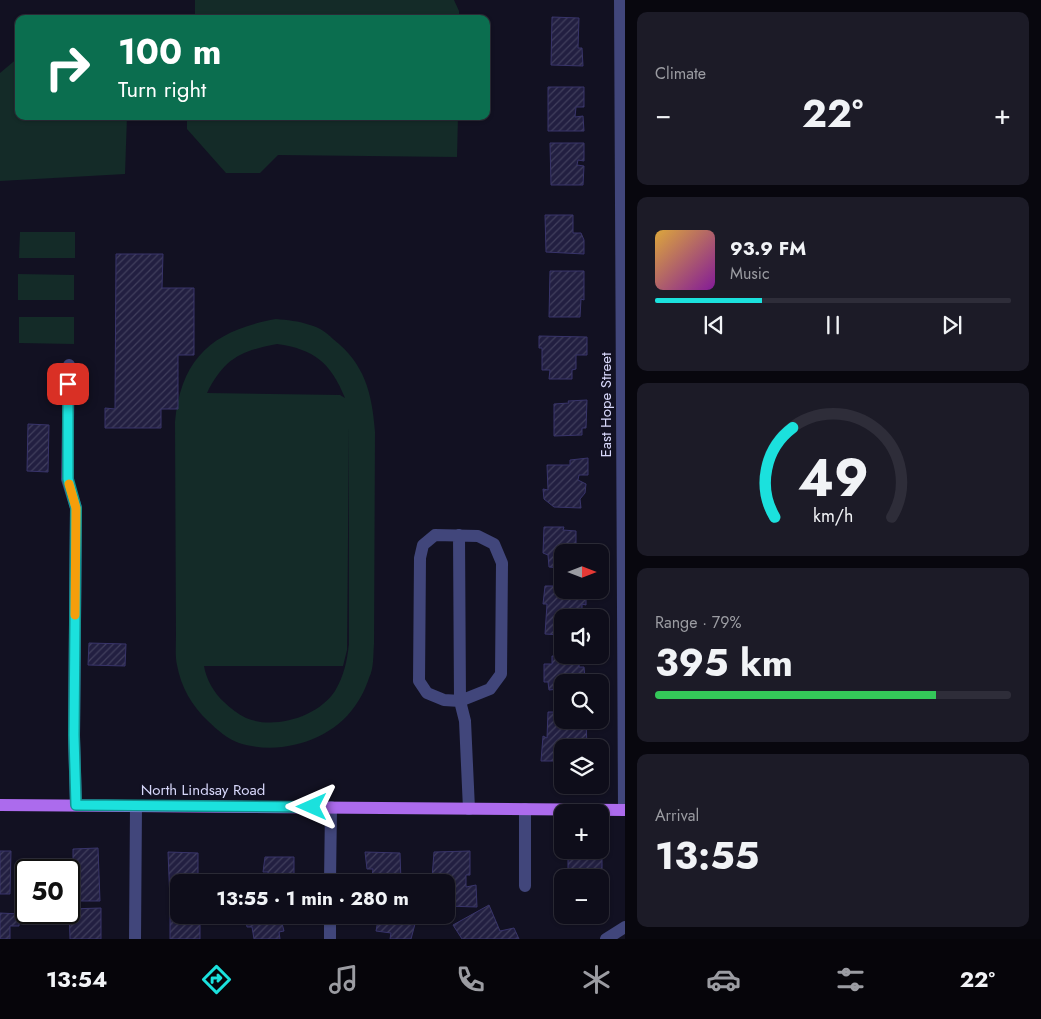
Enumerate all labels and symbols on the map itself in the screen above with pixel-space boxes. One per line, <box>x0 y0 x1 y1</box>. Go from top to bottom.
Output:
street label: East Hope Street <box>595 352 617 458</box>
pin <box>47 363 89 405</box>
north arrow <box>554 544 609 599</box>
street label: North Lindsay Road <box>141 779 265 801</box>
position arrow <box>285 780 337 832</box>
speed limit sign: 50 <box>15 859 80 924</box>

